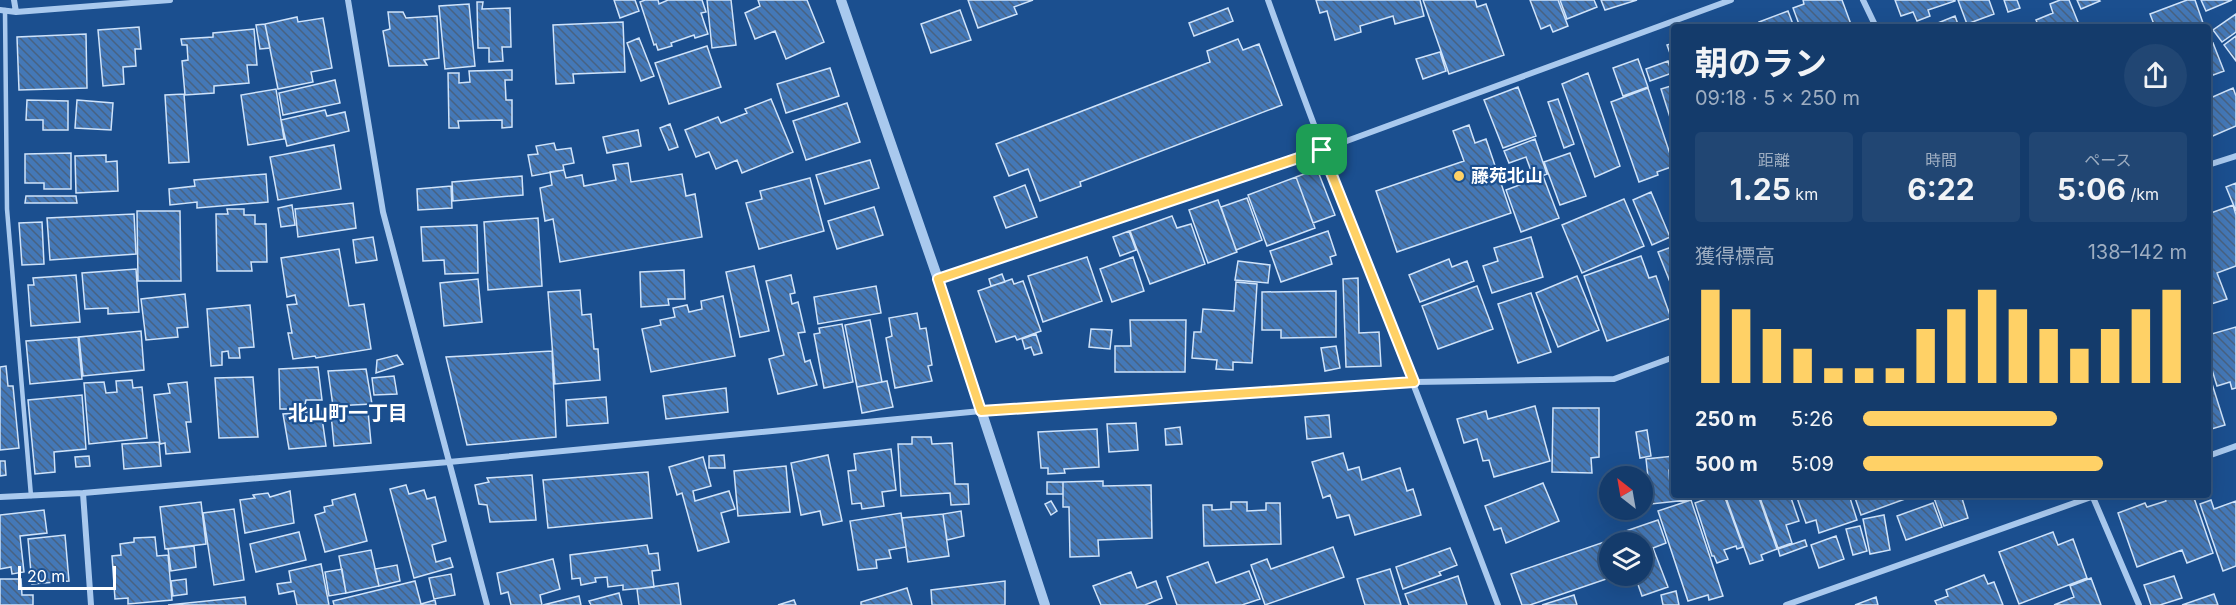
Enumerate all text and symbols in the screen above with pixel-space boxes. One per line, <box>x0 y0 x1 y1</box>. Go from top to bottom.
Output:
text: 朝のラン <box>1695 43 1827 83</box>
button: share <box>2124 44 2187 107</box>
text: 09:18 · 5 × 250 m <box>1695 86 1860 110</box>
pin <box>1296 124 1347 175</box>
icon: arrive <box>1305 133 1338 166</box>
text: 距離 <box>1758 150 1790 170</box>
text: 時間 <box>1925 150 1957 170</box>
text: ペース <box>2084 150 2132 170</box>
place label: 藤苑北山 <box>1471 165 1543 186</box>
marker: 藤苑北山 <box>1452 169 1466 183</box>
text: 1.25 <box>1730 171 1791 207</box>
text: 6:22 <box>1907 171 1975 207</box>
text: 5:06 <box>2057 171 2126 207</box>
text: km <box>1791 184 1818 204</box>
text: /km <box>2126 184 2159 204</box>
text: 138–142 m <box>2088 240 2187 264</box>
text: 獲得標高 <box>1695 244 1775 268</box>
district label: 北山町一丁目 <box>288 401 408 425</box>
text: 250 m <box>1695 407 1757 431</box>
text: 5:26 <box>1791 407 1834 431</box>
text: 500 m <box>1695 452 1758 476</box>
text: 5:09 <box>1791 452 1834 476</box>
north arrow <box>1599 466 1653 520</box>
map controls <box>1599 466 1653 586</box>
button: layers <box>1599 532 1653 586</box>
scale bar <box>18 563 116 590</box>
text: 20 m <box>27 566 65 586</box>

